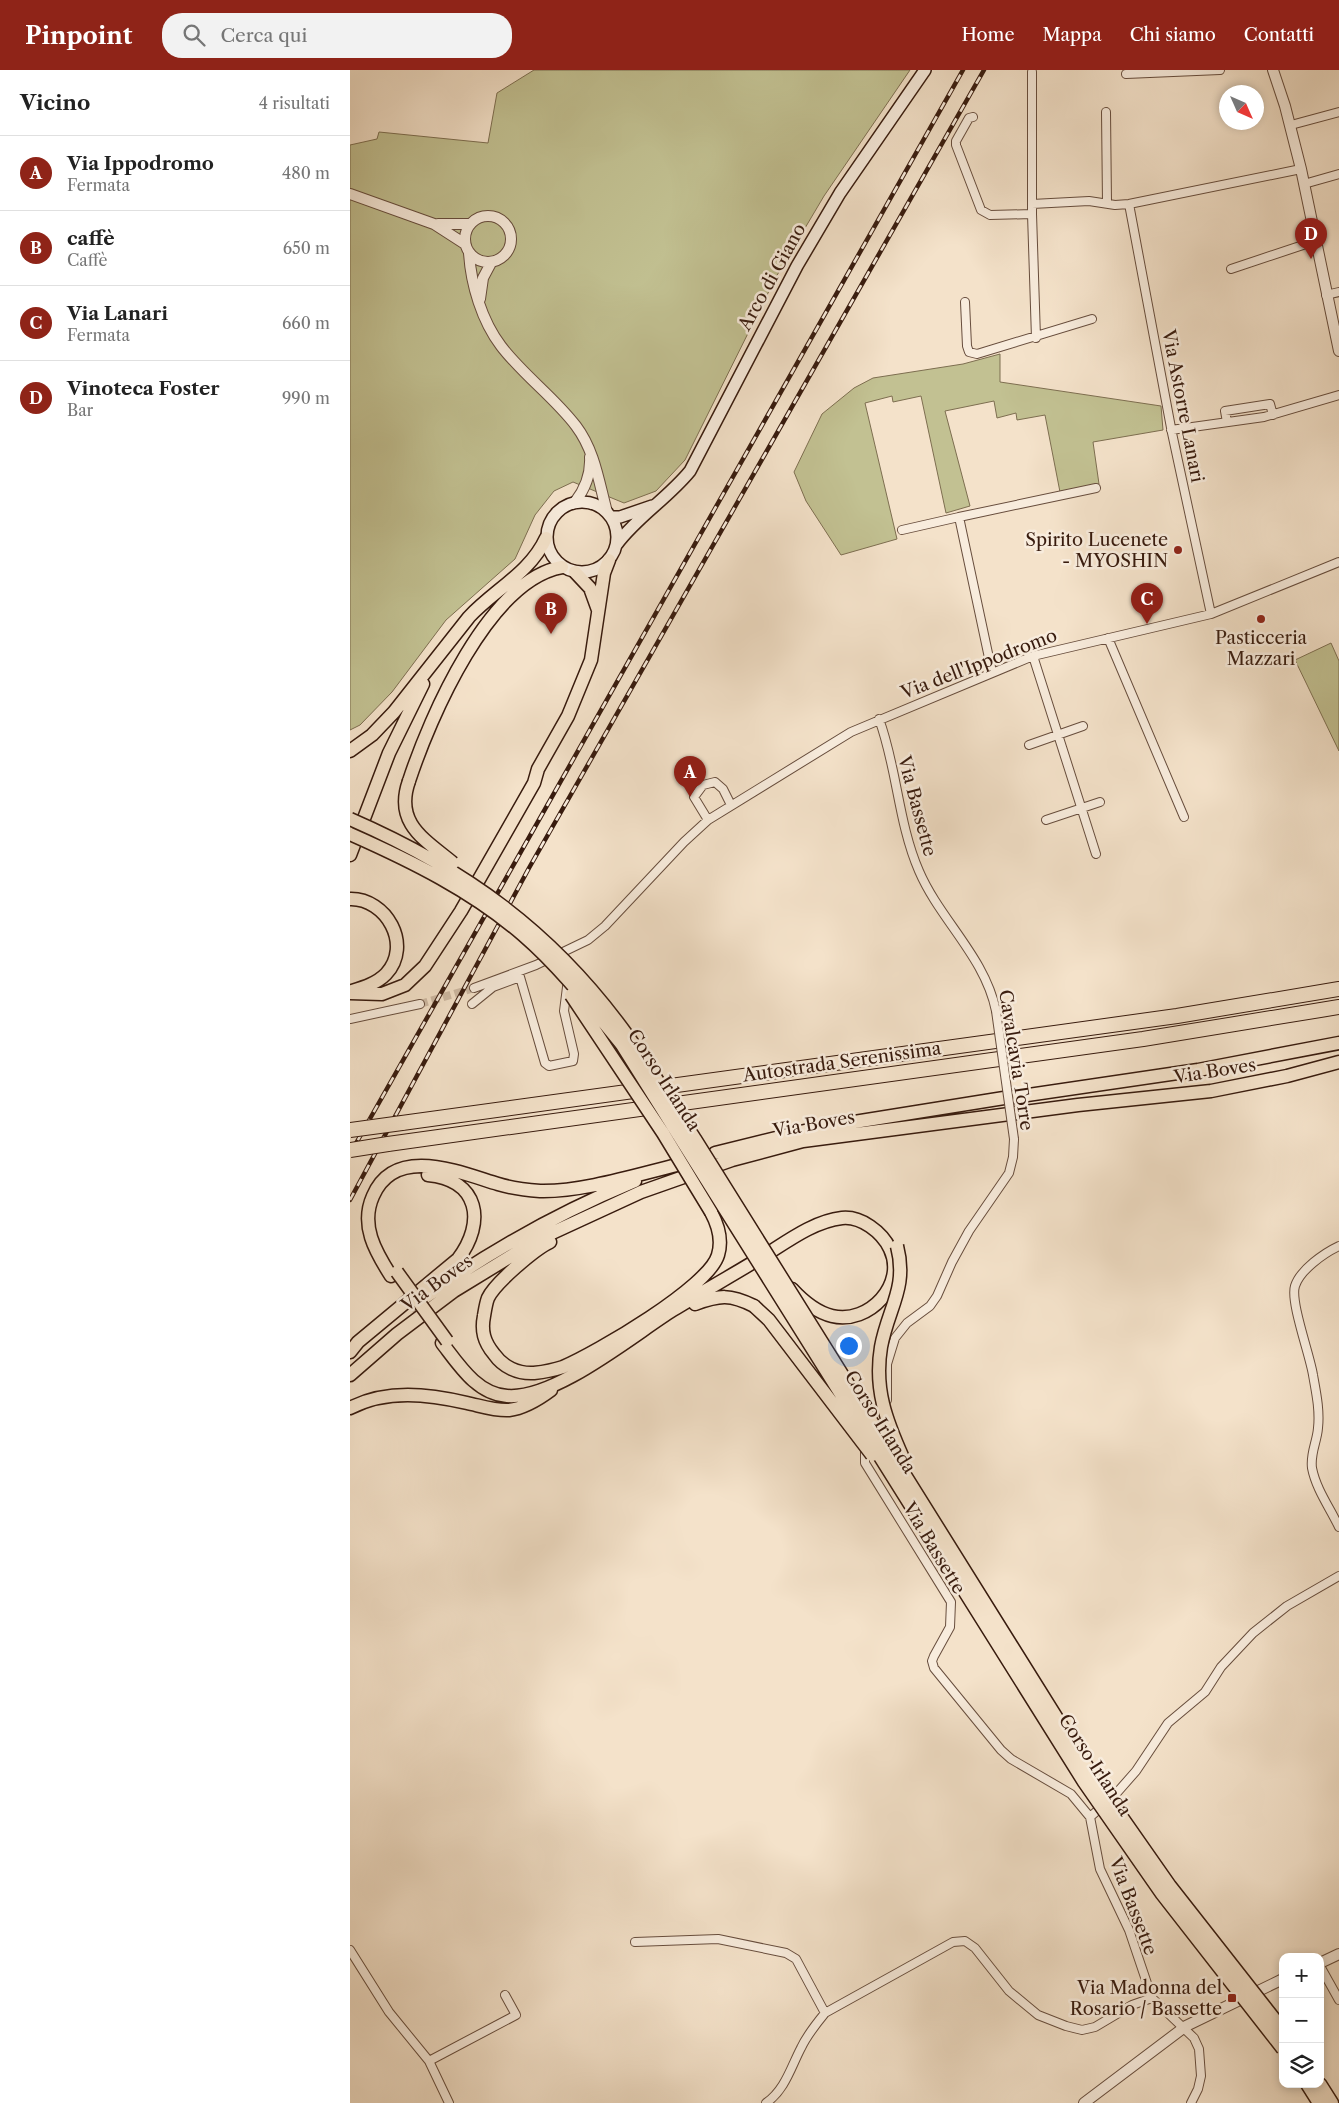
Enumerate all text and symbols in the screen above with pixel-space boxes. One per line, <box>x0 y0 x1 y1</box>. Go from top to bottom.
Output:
search box <box>162 13 512 58</box>
text: Pinpoint <box>25 21 132 50</box>
icon: search <box>180 21 208 49</box>
text: Cerca qui <box>220 24 307 47</box>
text: Home <box>962 24 1014 46</box>
text: Mappa <box>1042 24 1102 46</box>
text: Chi siamo <box>1130 24 1216 46</box>
text: Contatti <box>1244 24 1314 46</box>
north arrow <box>1219 85 1264 130</box>
text: Vicino <box>20 90 90 115</box>
text: 4 risultati <box>259 93 330 113</box>
text: Via Ippodromo <box>67 152 214 175</box>
text: A <box>30 163 42 183</box>
text: 480 m <box>282 163 330 183</box>
text: Fermata <box>67 175 130 195</box>
pin: D <box>1295 218 1327 259</box>
street label: Arco di Giano <box>733 220 810 335</box>
text: caffè <box>67 227 115 250</box>
text: B <box>30 238 42 258</box>
text: 650 m <box>283 238 330 258</box>
text: Caffè <box>67 250 108 270</box>
text: Via Lanari <box>67 302 168 325</box>
text: C <box>30 313 42 333</box>
text: 660 m <box>282 313 330 333</box>
text: Fermata <box>67 325 130 345</box>
street label: Via Astorre Lanari <box>1157 327 1209 485</box>
text: Vinoteca Foster <box>67 377 220 400</box>
text: D <box>29 388 43 408</box>
text: 990 m <box>282 388 330 408</box>
text: Bar <box>67 400 93 420</box>
place label: Spirito Lucenete - MYOSHIN <box>1025 529 1168 572</box>
marker: Spirito Lucenete - MYOSHIN <box>1172 544 1184 556</box>
pin: C <box>1131 583 1163 624</box>
pin: B <box>535 593 567 634</box>
marker: Pasticceria Mazzari <box>1255 613 1267 625</box>
street label: Via dell'Ippodromo <box>897 624 1060 704</box>
place label: Pasticceria Mazzari <box>1215 627 1308 670</box>
street label: Via Bassette <box>893 752 941 859</box>
pin: A <box>674 756 706 797</box>
street label: Cavalcavia Torre <box>994 988 1038 1132</box>
street label: Corso Irlanda <box>623 1025 705 1136</box>
street label: Autostrada Serenissima <box>740 1037 943 1087</box>
street label: Via Boves <box>1171 1054 1258 1088</box>
street label: Via Boves <box>770 1106 857 1142</box>
street label: Via Boves <box>396 1250 477 1317</box>
your location <box>836 1333 862 1359</box>
street label: Corso Irlanda <box>840 1367 921 1478</box>
street label: Via Bassette <box>897 1497 970 1598</box>
street label: Corso Irlanda <box>1054 1710 1136 1821</box>
street label: Via Bassette <box>1104 1853 1162 1958</box>
map controls <box>1279 1953 1324 2088</box>
button: + <box>1279 1953 1324 1998</box>
place label: Via Madonna del Rosario / Bassette <box>1070 1977 1222 2020</box>
marker: Via Madonna del Rosario / Bassette <box>1226 1992 1238 2004</box>
button: − <box>1279 1998 1324 2043</box>
button: layers <box>1279 2043 1324 2088</box>

